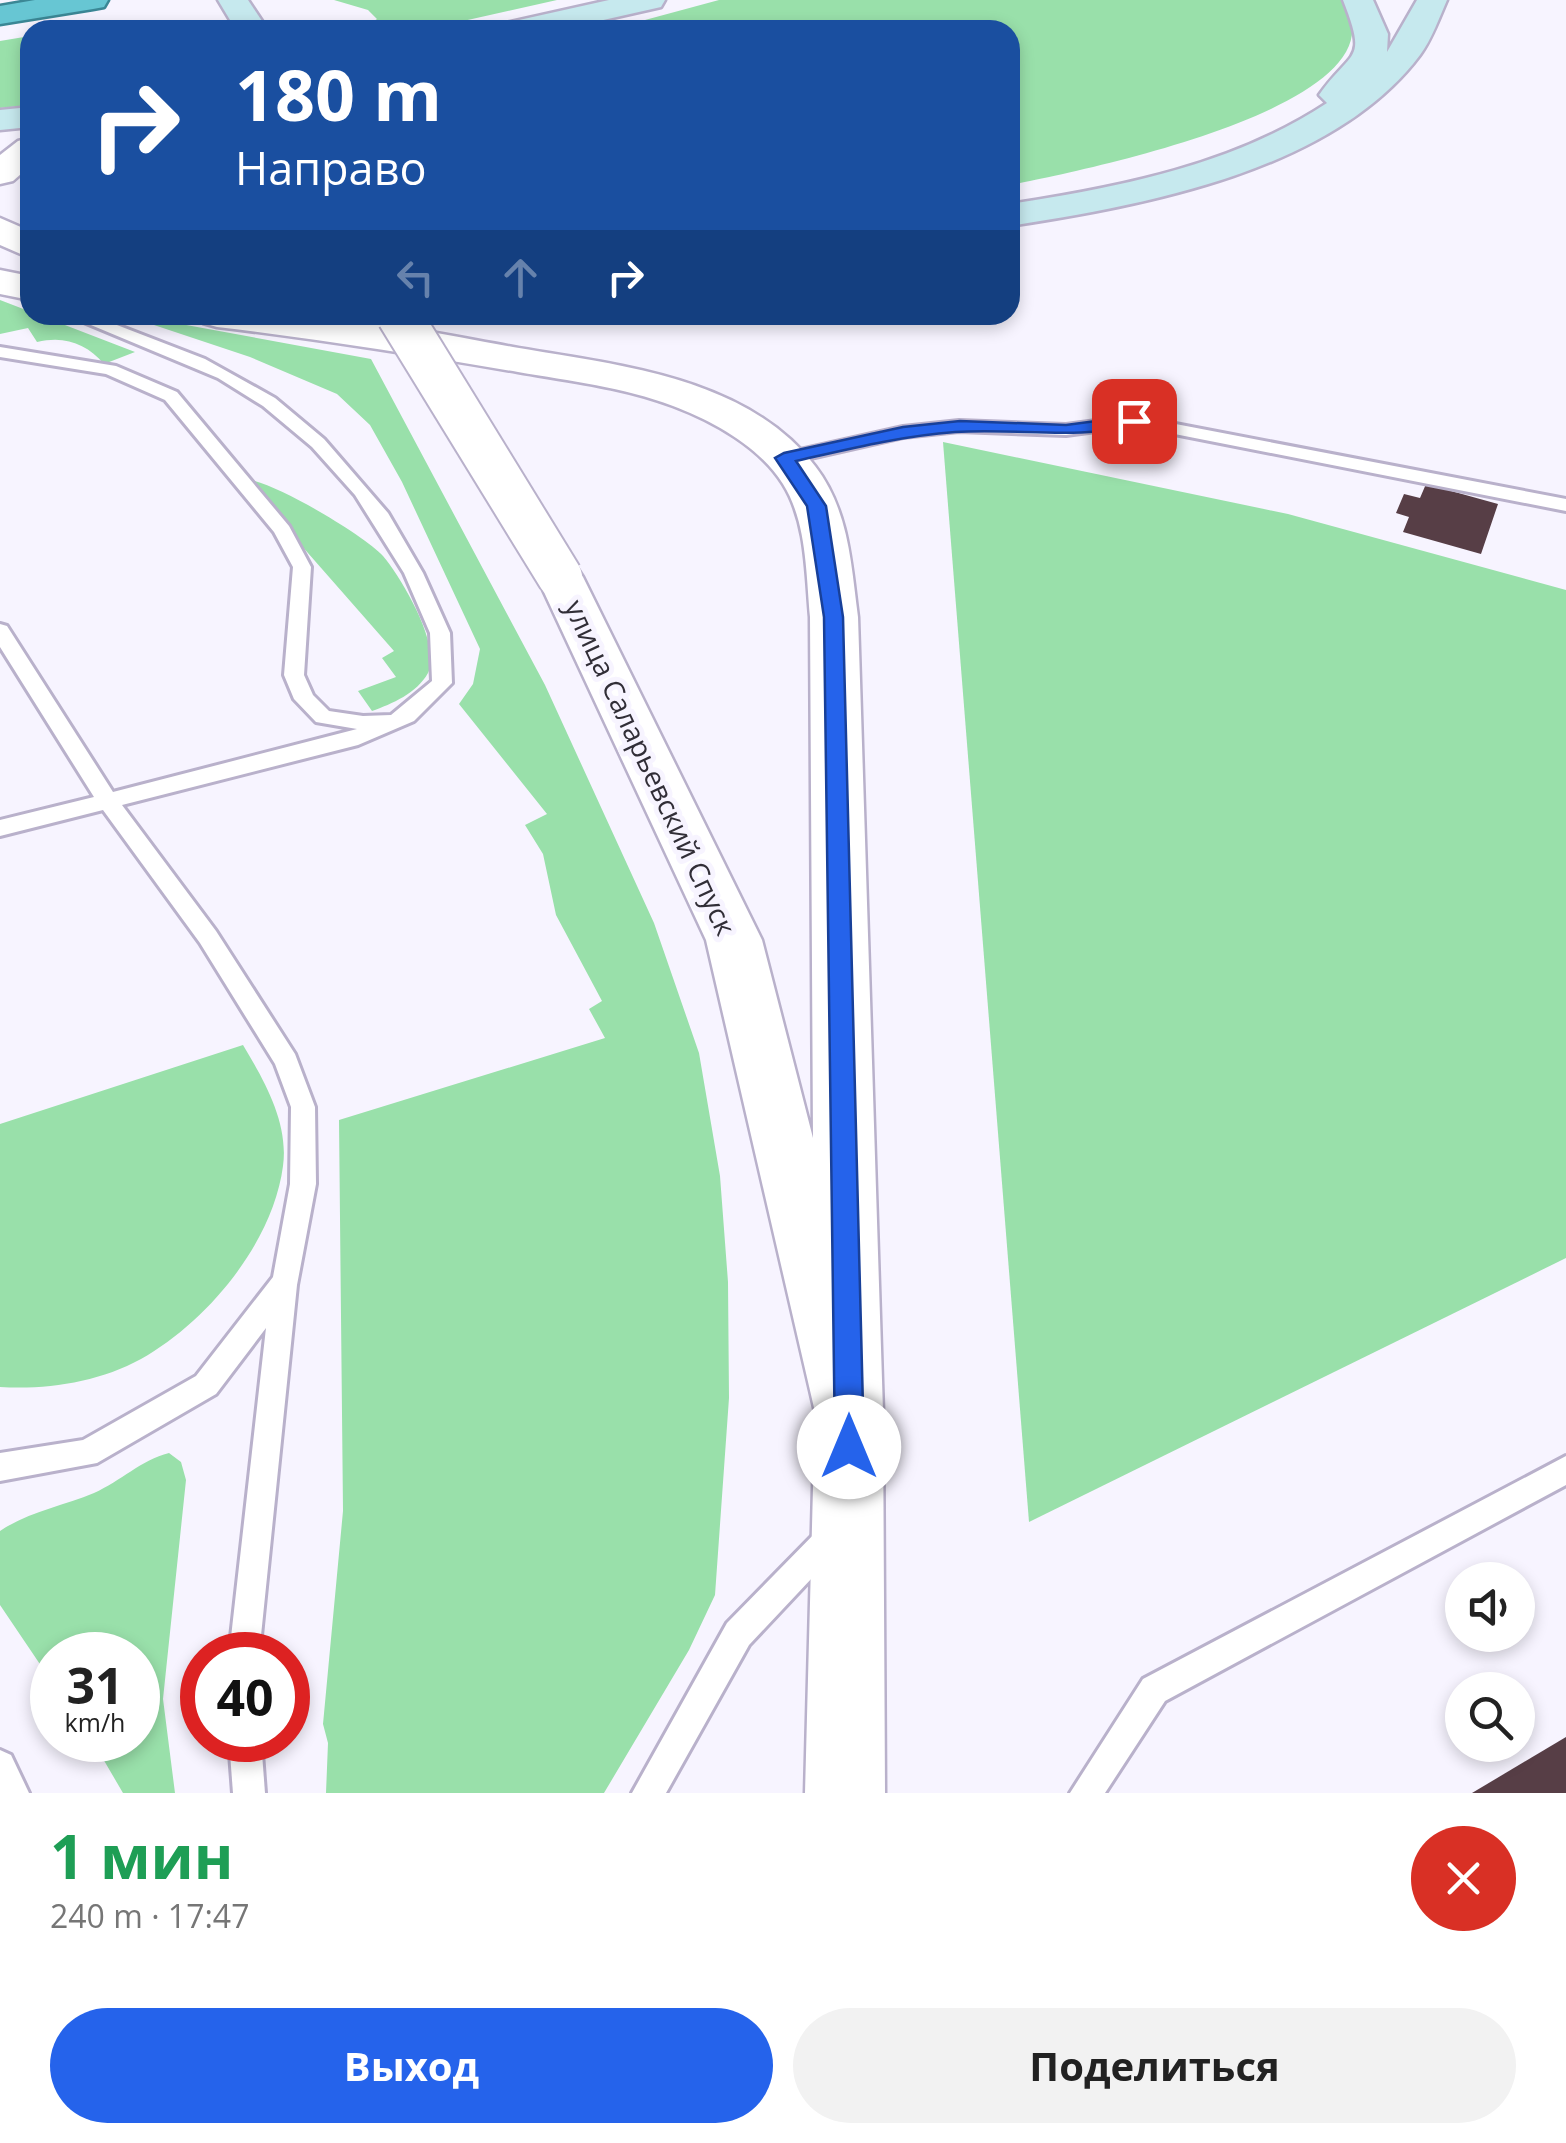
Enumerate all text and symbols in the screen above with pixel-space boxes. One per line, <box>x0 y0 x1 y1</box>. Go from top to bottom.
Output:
text: 180 m <box>235 46 442 142</box>
icon: right <box>70 60 200 190</box>
text: Направо <box>235 137 427 198</box>
icon: left <box>388 250 443 305</box>
icon: ahead <box>493 250 548 305</box>
icon: right <box>598 250 653 305</box>
pin <box>1092 379 1177 464</box>
icon: arrive <box>1107 394 1162 449</box>
street label: улица Саларьевский Спуск <box>556 593 746 941</box>
position arrow <box>797 1395 901 1499</box>
map controls <box>1445 1562 1535 1762</box>
button: sound <box>1445 1562 1535 1652</box>
speed limit sign: 40 <box>180 1632 310 1762</box>
text: 31 <box>66 1651 124 1719</box>
button: search <box>1445 1672 1535 1762</box>
text: km/h <box>65 1705 125 1739</box>
text: 1 мин <box>50 1815 234 1897</box>
button: close <box>1411 1826 1516 1931</box>
text: 240 m · 17:47 <box>50 1894 249 1937</box>
button: Выход <box>50 2008 773 2123</box>
button: Поделиться <box>793 2008 1516 2123</box>

